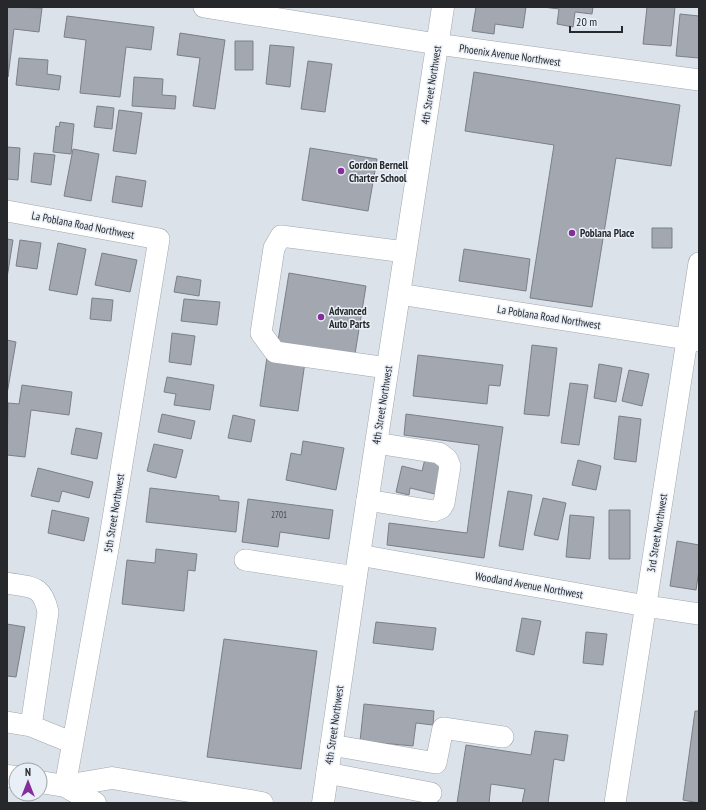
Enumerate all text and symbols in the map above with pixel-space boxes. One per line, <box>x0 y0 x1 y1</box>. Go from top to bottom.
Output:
scale bar <box>570 8 622 34</box>
text: 20 m <box>576 14 597 29</box>
street label: Phoenix Avenue Northwest <box>458 41 562 69</box>
street label: 4th Street Northwest <box>418 45 444 125</box>
place label: Gordon Bernell Charter School <box>349 158 408 185</box>
marker: Gordon Bernell Charter School <box>336 166 346 176</box>
street label: La Poblana Road Northwest <box>30 208 136 242</box>
place label: Poblana Place <box>580 226 635 240</box>
marker: Poblana Place <box>567 228 577 238</box>
street label: La Poblana Road Northwest <box>496 302 602 332</box>
place label: Advanced Auto Parts <box>328 304 370 331</box>
marker: Advanced Auto Parts <box>316 312 326 322</box>
street label: 4th Street Northwest <box>369 365 395 445</box>
street label: 5th Street Northwest <box>101 473 127 553</box>
street label: 3rd Street Northwest <box>644 493 670 573</box>
house number: 2701 <box>271 509 287 520</box>
street label: Woodland Avenue Northwest <box>474 569 584 601</box>
street label: 4th Street Northwest <box>322 685 346 765</box>
north arrow <box>8 762 48 802</box>
text: N <box>25 765 31 779</box>

